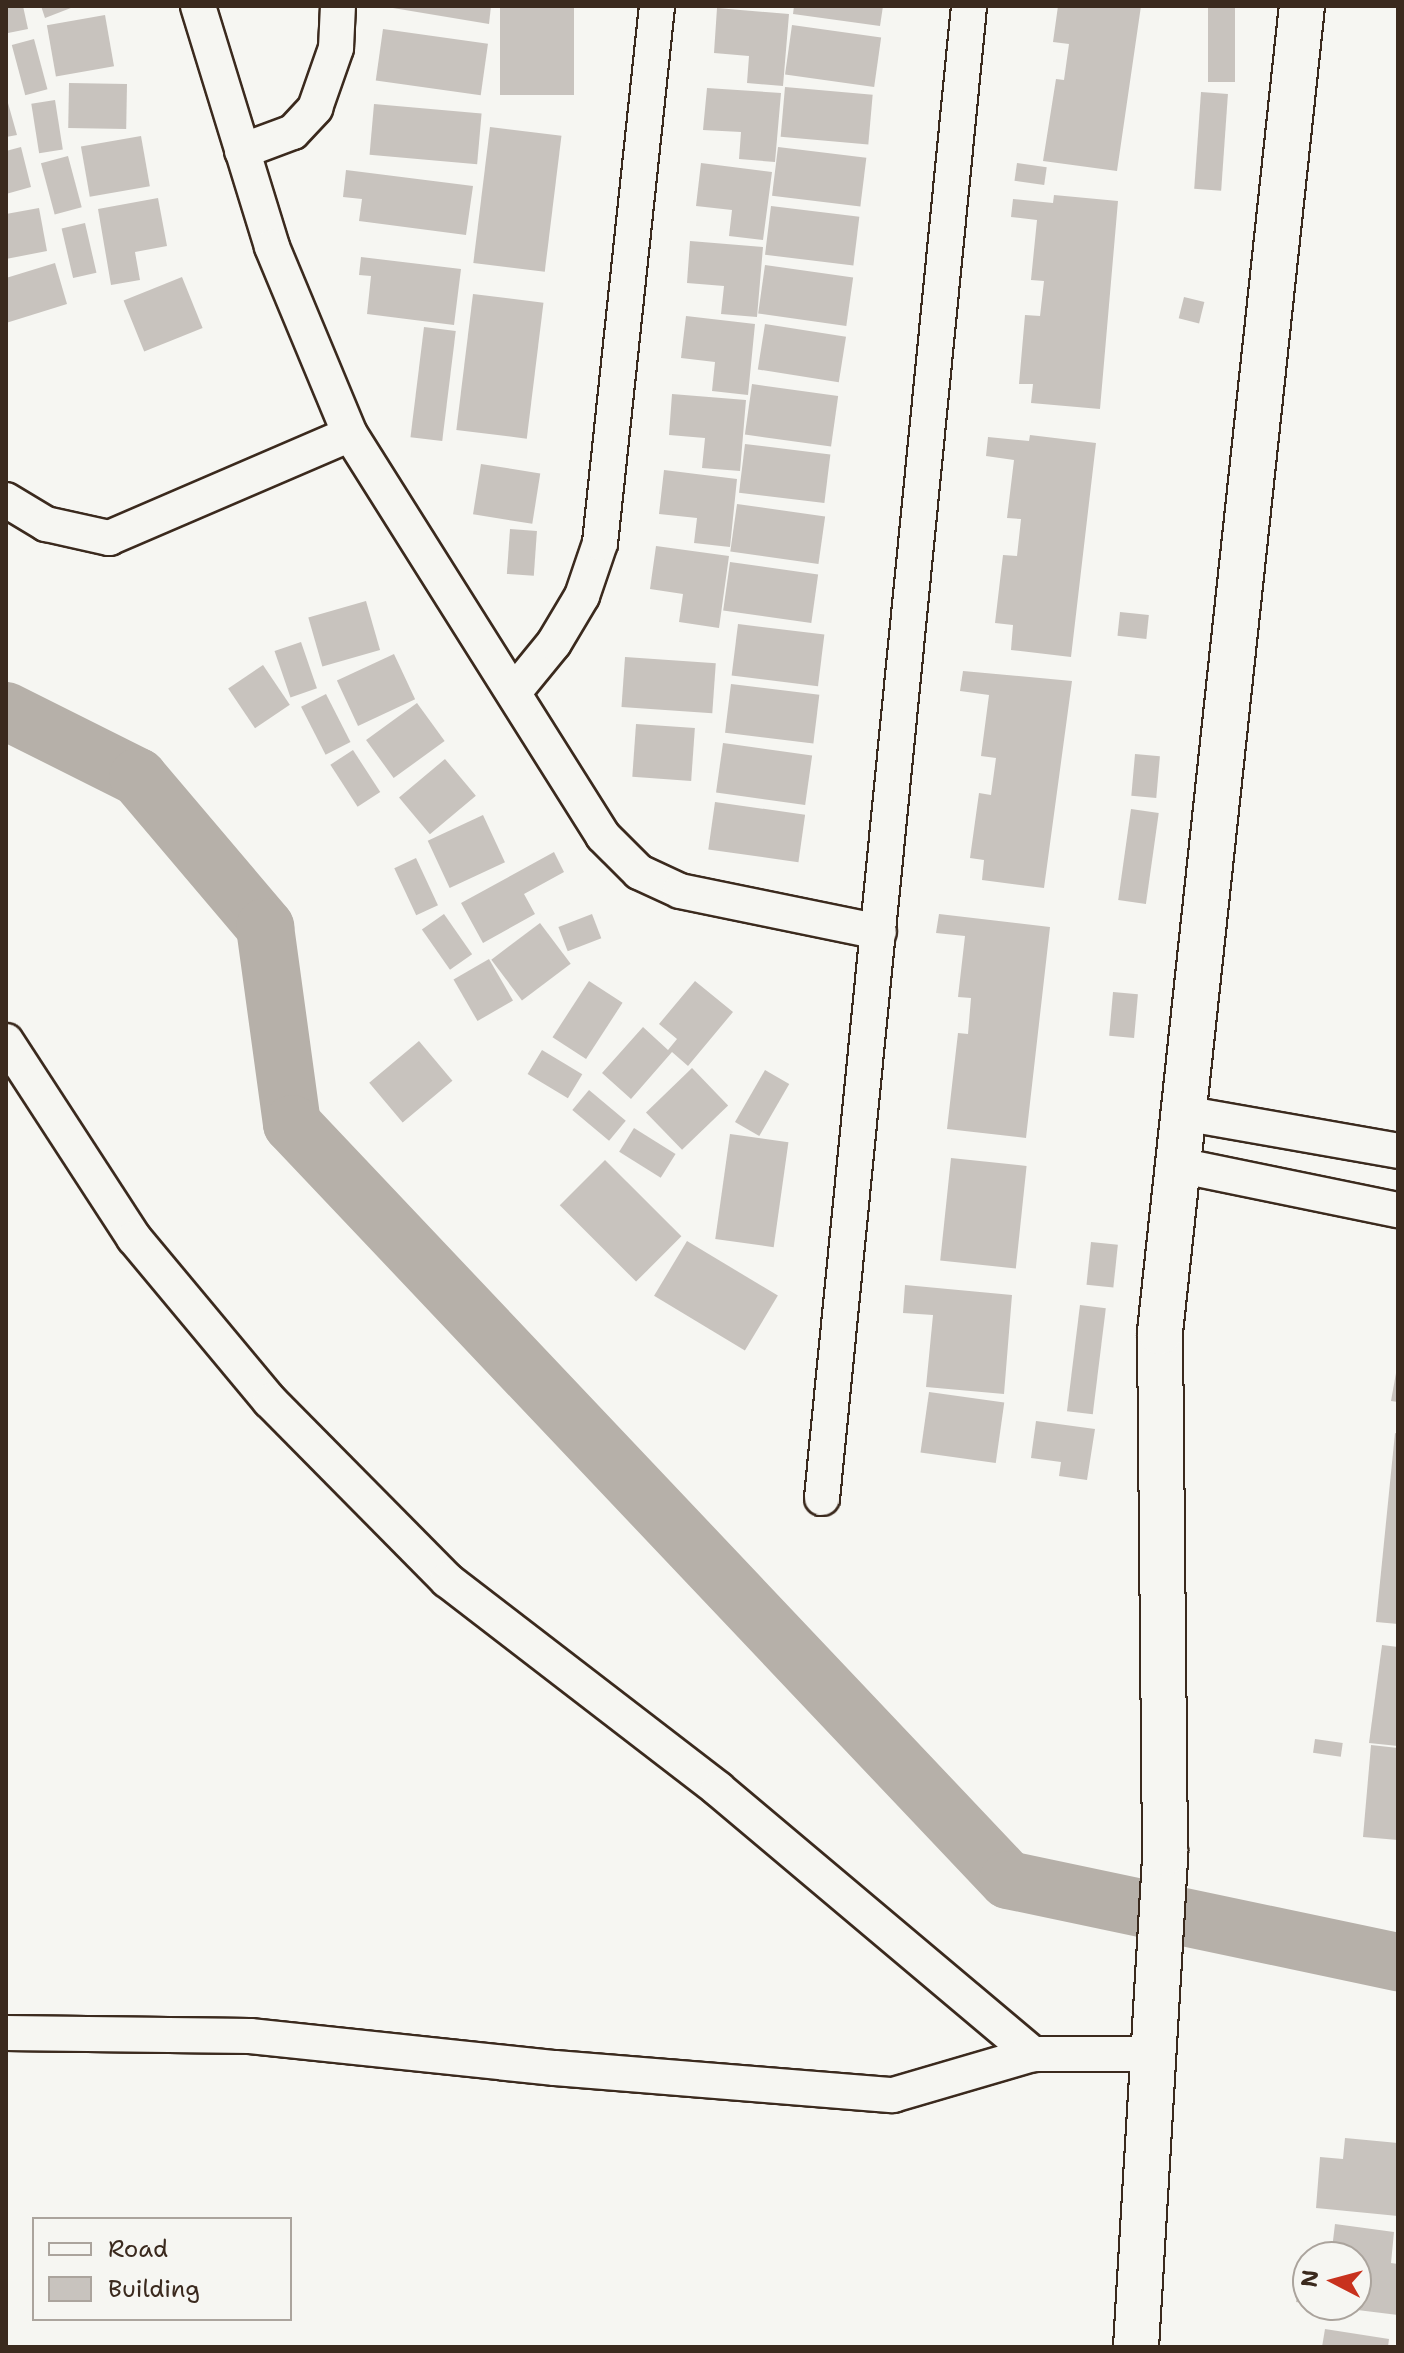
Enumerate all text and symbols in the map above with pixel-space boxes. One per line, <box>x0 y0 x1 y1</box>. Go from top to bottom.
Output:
legend <box>32 2217 292 2321</box>
text: Road <box>108 2233 168 2265</box>
north arrow <box>1292 2241 1372 2321</box>
text: N <box>1294 2268 1325 2289</box>
text: Building <box>108 2273 200 2305</box>

